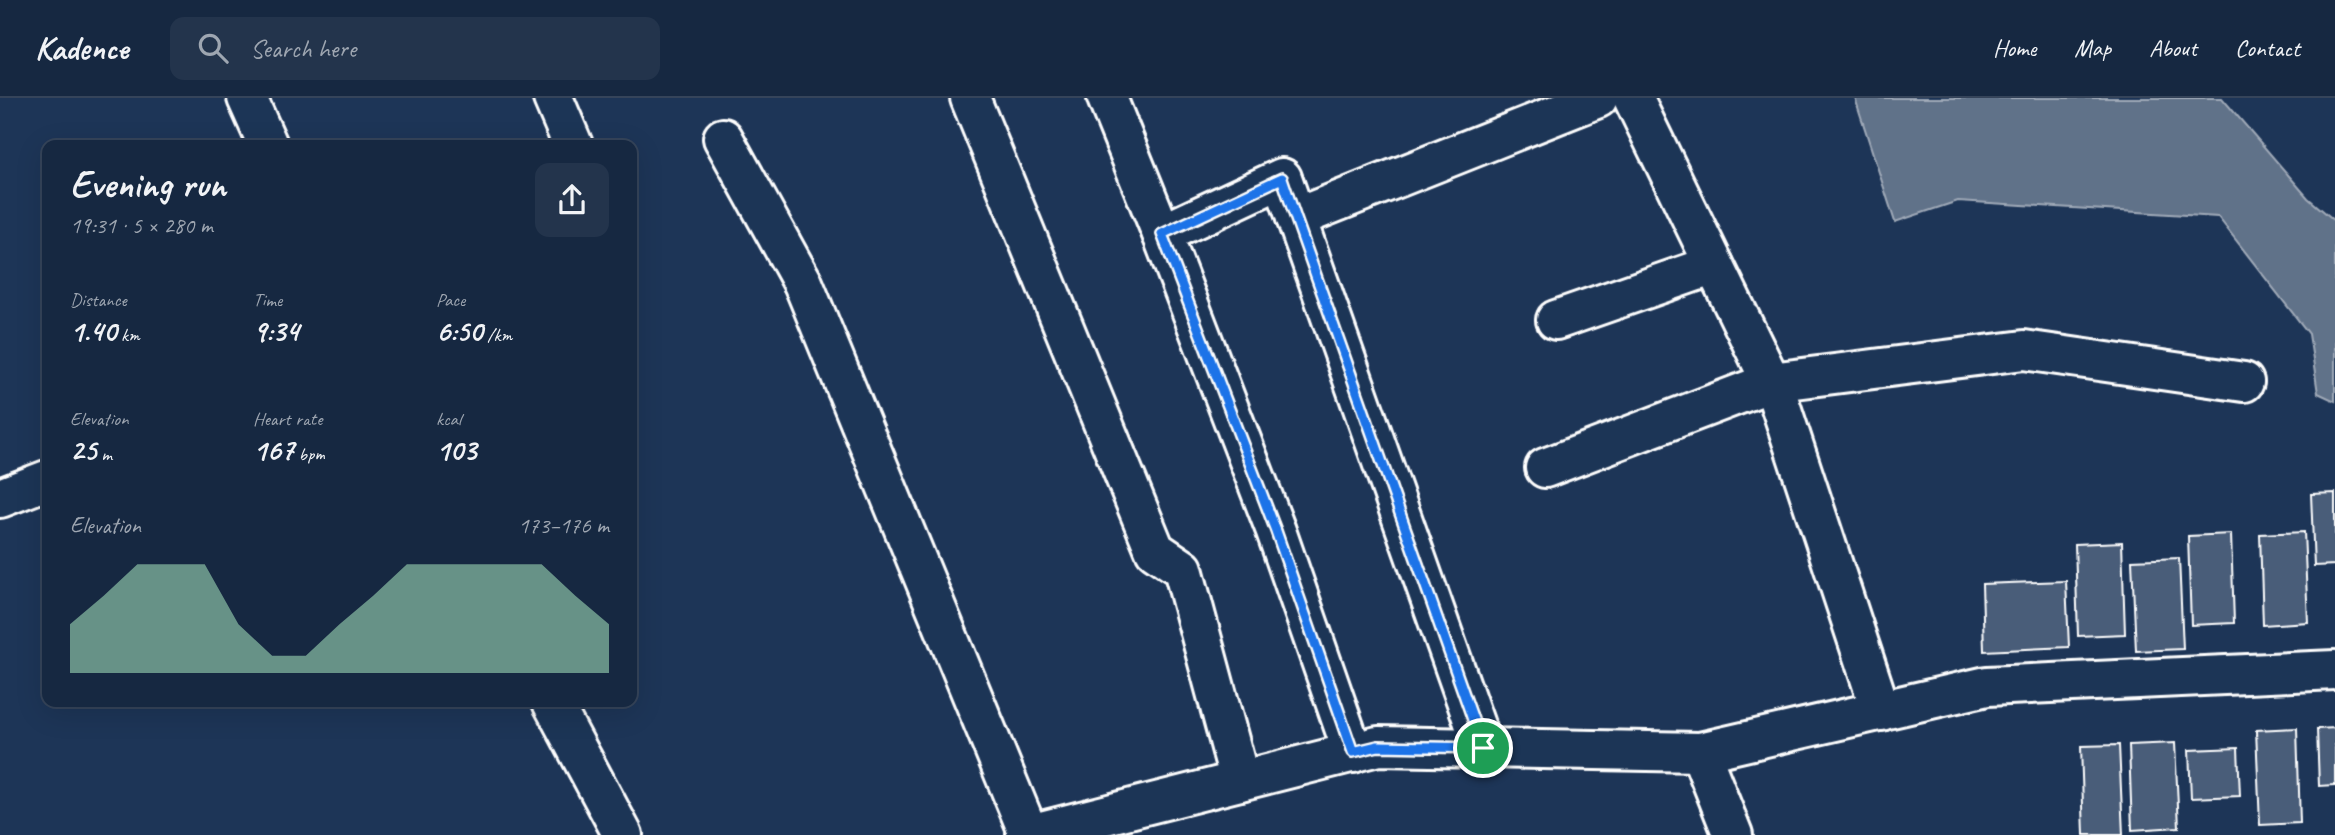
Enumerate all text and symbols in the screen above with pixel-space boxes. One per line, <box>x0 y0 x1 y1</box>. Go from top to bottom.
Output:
search box <box>170 17 660 80</box>
text: Kadence <box>35 27 128 69</box>
icon: search <box>194 29 232 67</box>
text: Search here <box>250 32 356 65</box>
text: Home <box>1993 33 2036 63</box>
text: Map <box>2074 33 2111 63</box>
text: About <box>2149 33 2197 63</box>
text: Contact <box>2235 33 2300 63</box>
text: Evening run <box>70 161 226 208</box>
button: share <box>535 163 609 237</box>
text: 19:31 · 5 × 280 m <box>70 211 213 240</box>
text: Distance <box>70 288 127 312</box>
text: Time <box>253 288 282 312</box>
text: Pace <box>436 288 465 312</box>
text: 1.40 <box>70 312 116 350</box>
text: 9:34 <box>253 312 299 350</box>
text: 6:50 <box>436 312 483 350</box>
text: km <box>116 323 140 347</box>
text: /km <box>483 323 512 347</box>
text: Elevation <box>70 407 128 431</box>
text: Heart rate <box>253 407 322 431</box>
text: kcal <box>436 407 461 431</box>
text: 25 <box>70 431 97 469</box>
text: 167 <box>253 431 294 469</box>
text: 103 <box>436 431 477 469</box>
text: m <box>97 442 112 466</box>
text: bpm <box>294 442 325 466</box>
text: Elevation <box>70 511 141 540</box>
text: 173–176 m <box>518 511 609 540</box>
pin <box>1453 718 1513 778</box>
icon: arrive <box>1464 729 1502 767</box>

